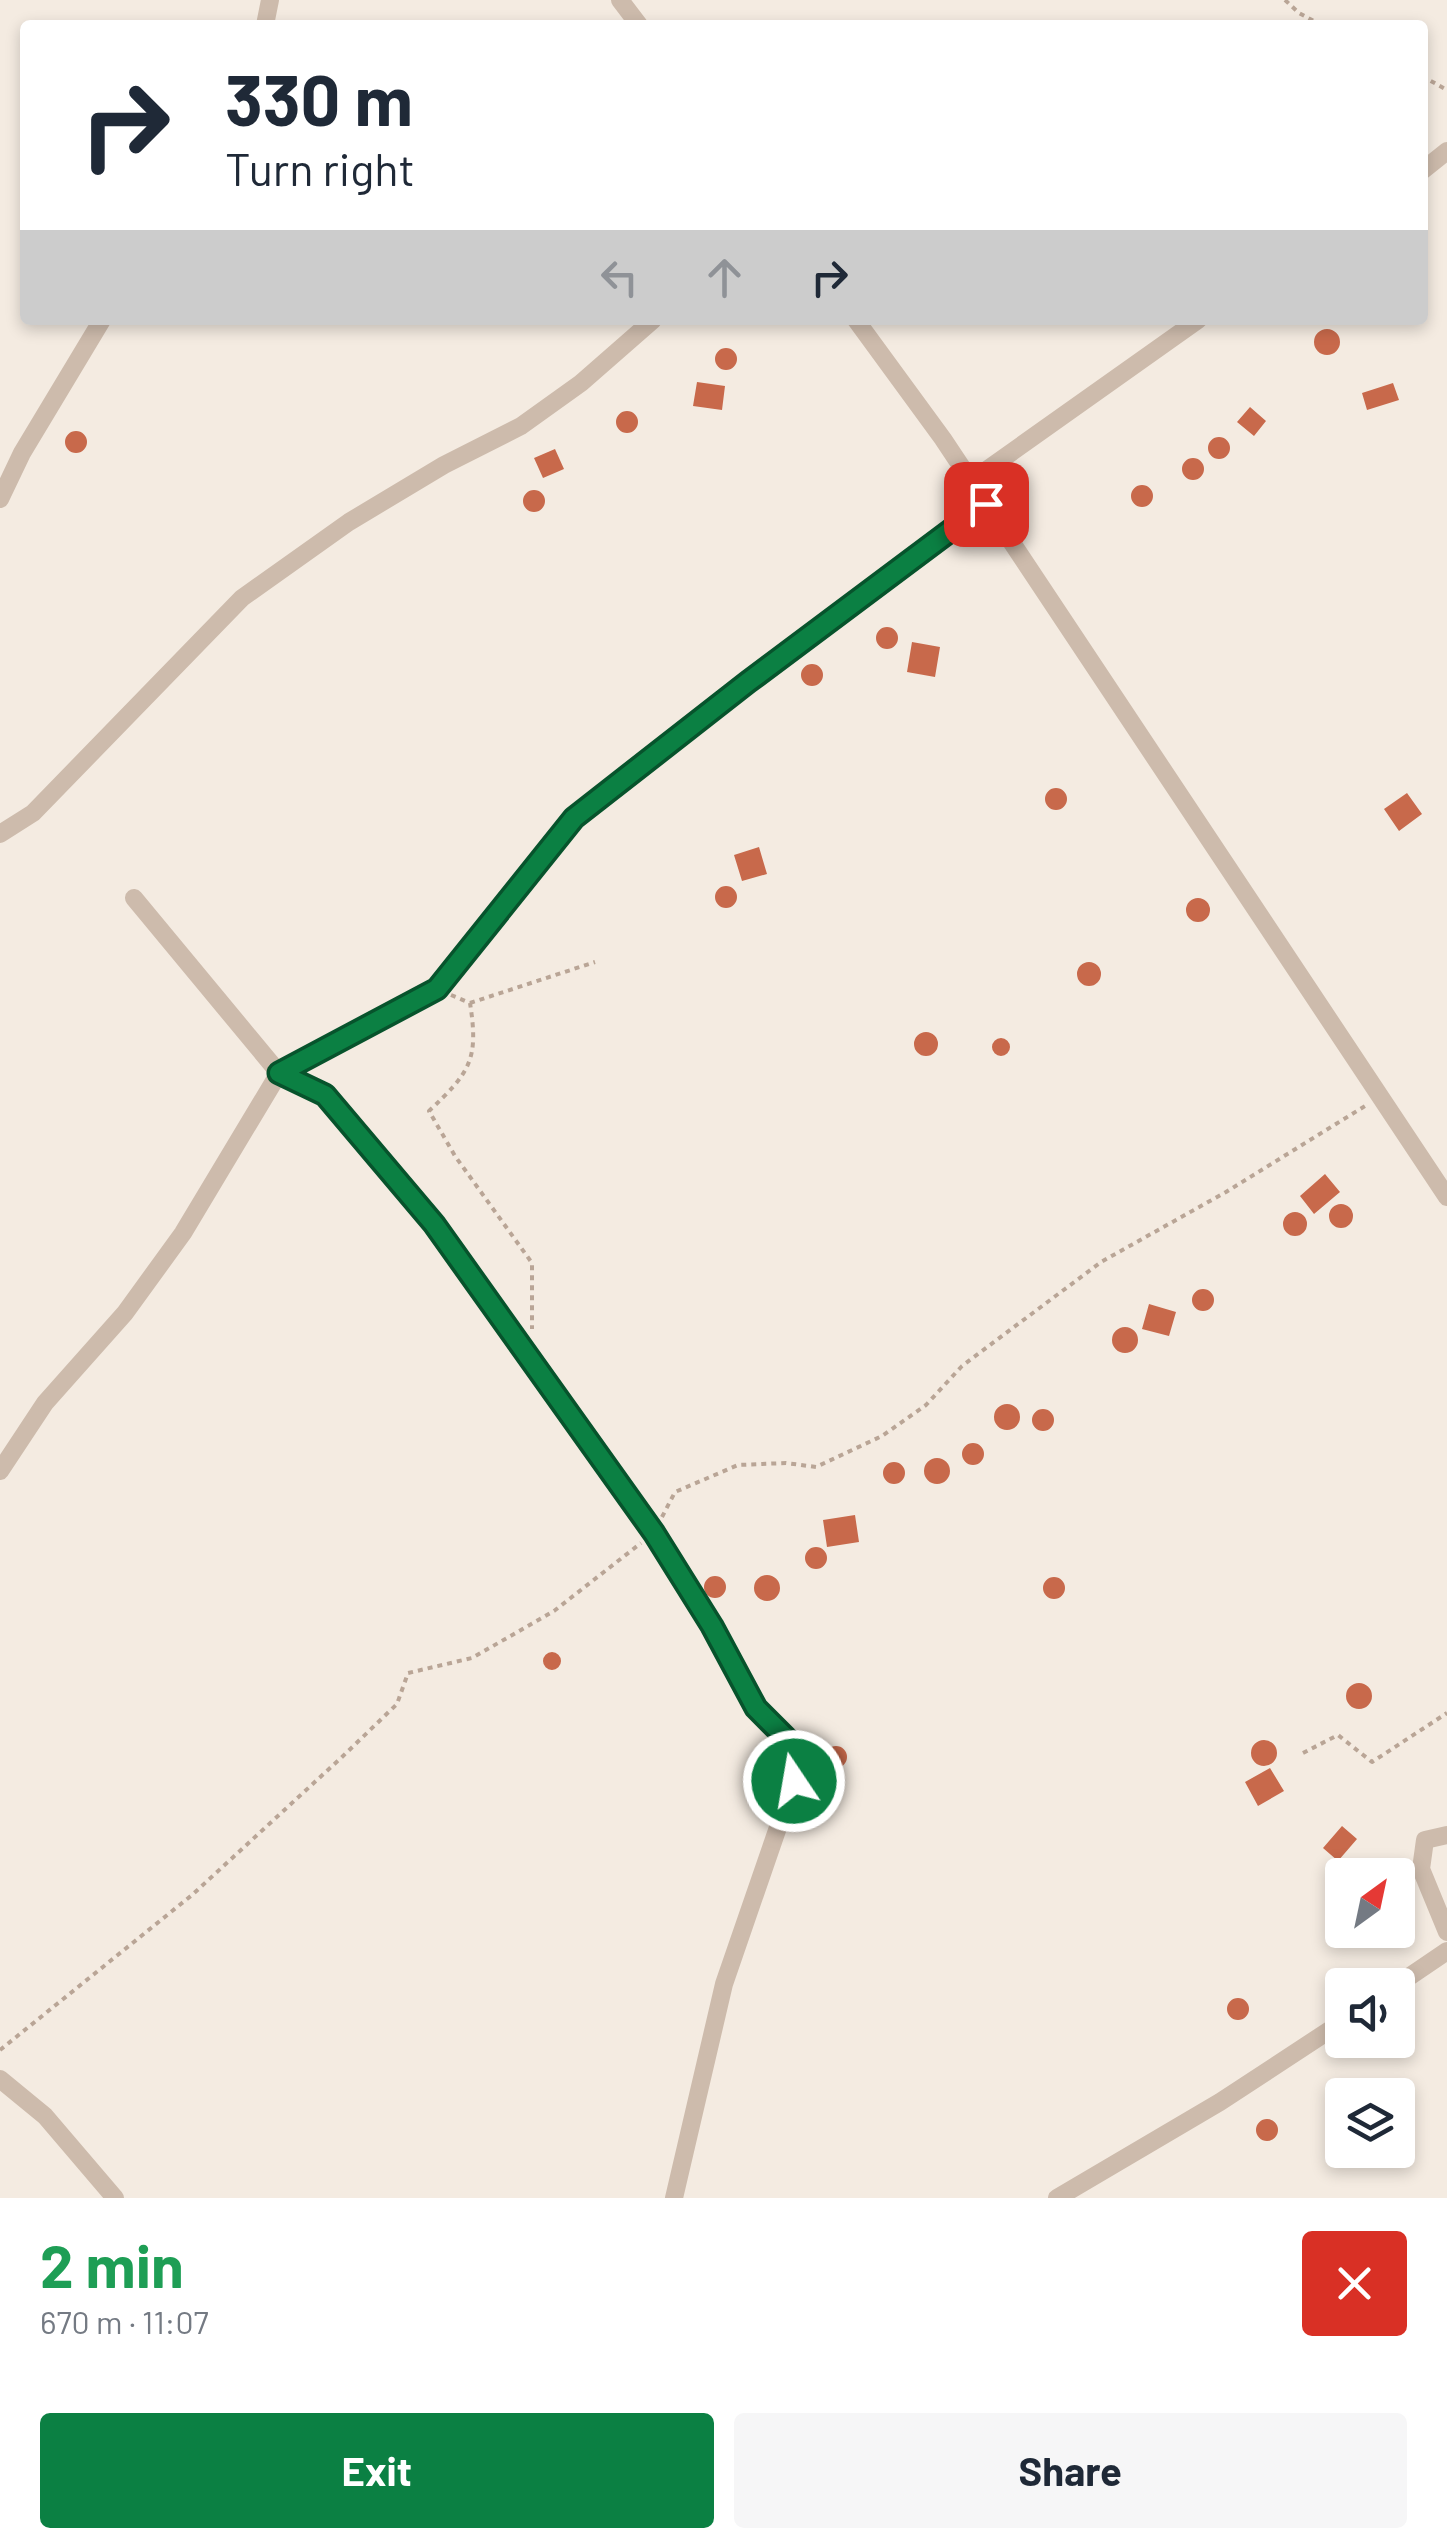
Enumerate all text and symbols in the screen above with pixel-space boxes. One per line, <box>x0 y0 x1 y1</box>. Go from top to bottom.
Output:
text: 330 m <box>225 56 413 140</box>
icon: right <box>60 60 190 190</box>
text: Turn right <box>225 141 415 195</box>
icon: left <box>592 250 647 305</box>
icon: ahead <box>697 250 752 305</box>
icon: right <box>802 250 857 305</box>
pin <box>944 462 1029 547</box>
icon: arrive <box>959 477 1014 532</box>
position arrow <box>742 1729 846 1833</box>
north arrow <box>1325 1858 1415 1948</box>
map controls <box>1325 1858 1415 2168</box>
button: sound <box>1325 1968 1415 2058</box>
button: layers <box>1325 2078 1415 2168</box>
text: 2 min <box>40 2228 184 2300</box>
button: close <box>1302 2231 1407 2336</box>
text: 670 m · 11:07 <box>40 2302 209 2340</box>
button: Exit <box>40 2413 714 2528</box>
button: Share <box>734 2413 1407 2528</box>

